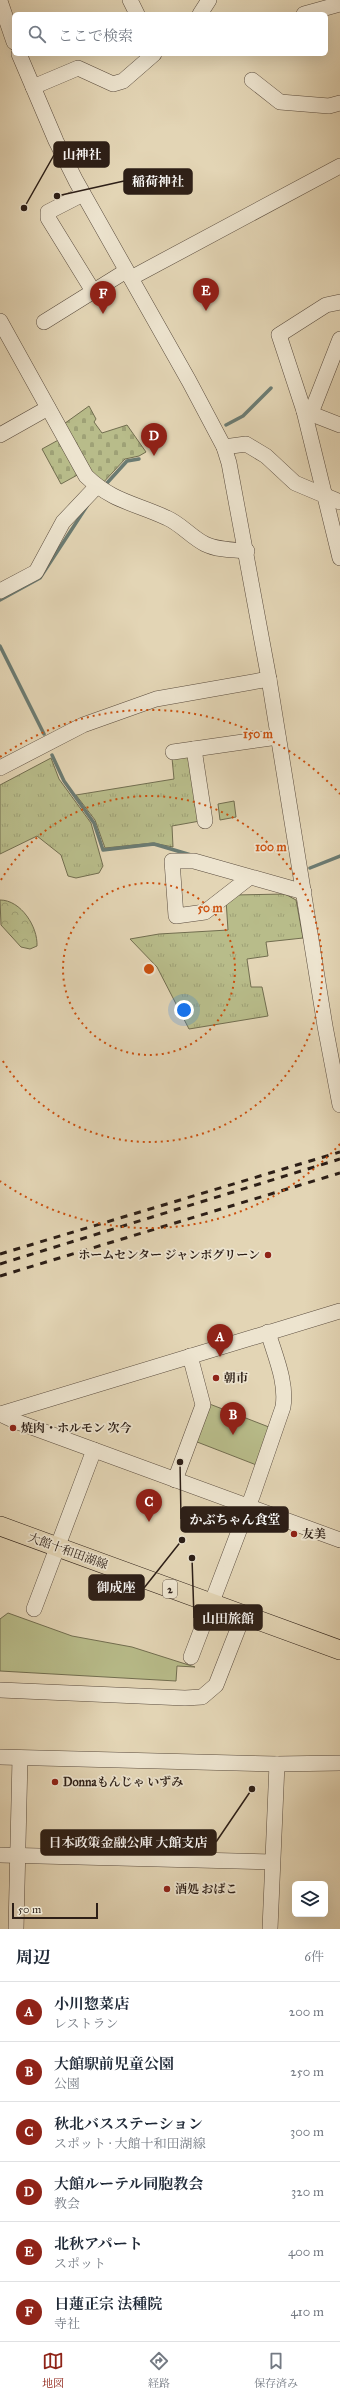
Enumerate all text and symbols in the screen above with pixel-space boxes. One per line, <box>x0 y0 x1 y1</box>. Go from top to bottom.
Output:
search box <box>12 12 328 56</box>
icon: search <box>26 23 48 45</box>
text: ここで検索 <box>58 27 133 45</box>
callout: 山神社 <box>54 142 109 167</box>
text: 山神社 <box>62 147 102 163</box>
callout: 稲荷神社 <box>124 169 192 194</box>
text: 稲荷神社 <box>132 174 184 190</box>
pin: E <box>193 278 219 311</box>
pin: F <box>90 281 116 314</box>
pin: D <box>141 423 167 456</box>
text: 150 m <box>243 727 274 741</box>
text: 100 m <box>255 840 288 854</box>
text: 50 m <box>197 901 224 915</box>
centre of rings <box>142 962 156 976</box>
your location <box>174 1000 194 1020</box>
place label: ホームセンター ジャンボグリーン <box>78 1248 260 1262</box>
marker: ホームセンター ジャンボグリーン <box>263 1250 273 1260</box>
pin: A <box>207 1324 233 1357</box>
place label: 朝市 <box>224 1371 248 1385</box>
marker: 朝市 <box>211 1373 221 1383</box>
pin: B <box>220 1402 246 1435</box>
place label: 焼肉・ホルモン 次今 <box>21 1421 132 1435</box>
marker: 焼肉・ホルモン 次今 <box>8 1423 18 1433</box>
pin: C <box>136 1489 162 1522</box>
callout: かぶちゃん食堂 <box>181 1507 288 1532</box>
text: かぶちゃん食堂 <box>189 1512 281 1528</box>
place label: 友美 <box>302 1527 326 1541</box>
marker: 友美 <box>289 1529 299 1539</box>
street label: 大館十和田湖線 <box>26 1530 110 1572</box>
callout: 御成座 <box>89 1575 144 1600</box>
text: 御成座 <box>96 1580 136 1596</box>
road number: 2 <box>163 1580 177 1598</box>
callout: 山田旅館 <box>194 1605 262 1630</box>
text: 山田旅館 <box>202 1611 254 1627</box>
place label: Donnaもんじゃ いずみ <box>63 1775 183 1789</box>
marker: Donnaもんじゃ いずみ <box>50 1777 60 1787</box>
callout: 日本政策金融公庫 大館支店 <box>41 1830 216 1855</box>
text: 日本政策金融公庫 大館支店 <box>49 1835 207 1851</box>
map controls <box>292 1881 328 1917</box>
button: layers <box>292 1881 328 1917</box>
place label: 酒処 おばこ <box>175 1882 238 1896</box>
marker: 酒処 おばこ <box>162 1884 172 1894</box>
scale bar <box>12 1901 98 1920</box>
text: 50 m <box>18 1903 41 1916</box>
text: 周辺 <box>16 1947 50 1968</box>
text: 6件 <box>304 1949 324 1965</box>
text: 小川惣菜店 <box>54 1995 129 2013</box>
text: A <box>25 2004 33 2020</box>
text: 200 m <box>289 2004 324 2020</box>
text: レストラン <box>54 2016 119 2032</box>
text: 大館駅前児童公園 <box>54 2055 174 2073</box>
text: B <box>25 2064 33 2080</box>
text: 250 m <box>290 2064 324 2080</box>
text: 公園 <box>54 2076 80 2092</box>
text: 秋北バスステーション <box>54 2115 203 2133</box>
text: C <box>25 2124 33 2140</box>
text: 300 m <box>290 2124 324 2140</box>
text: スポット · 大館十和田湖線 <box>54 2136 205 2152</box>
text: 大館ルーテル同胞教会 <box>54 2175 203 2193</box>
text: D <box>24 2184 34 2200</box>
text: 320 m <box>291 2184 324 2200</box>
text: 教会 <box>54 2196 80 2212</box>
text: 北秋アパート <box>54 2235 143 2253</box>
text: E <box>24 2244 34 2260</box>
text: 400 m <box>288 2244 324 2260</box>
text: スポット <box>54 2256 106 2272</box>
text: 日蓮正宗 法種院 <box>54 2295 162 2313</box>
text: F <box>25 2304 33 2320</box>
text: 410 m <box>290 2304 324 2320</box>
text: 寺社 <box>54 2316 80 2332</box>
tab: 地図 <box>42 2350 64 2390</box>
tab: 経路 <box>148 2350 170 2390</box>
tab: 保存済み <box>254 2350 298 2390</box>

